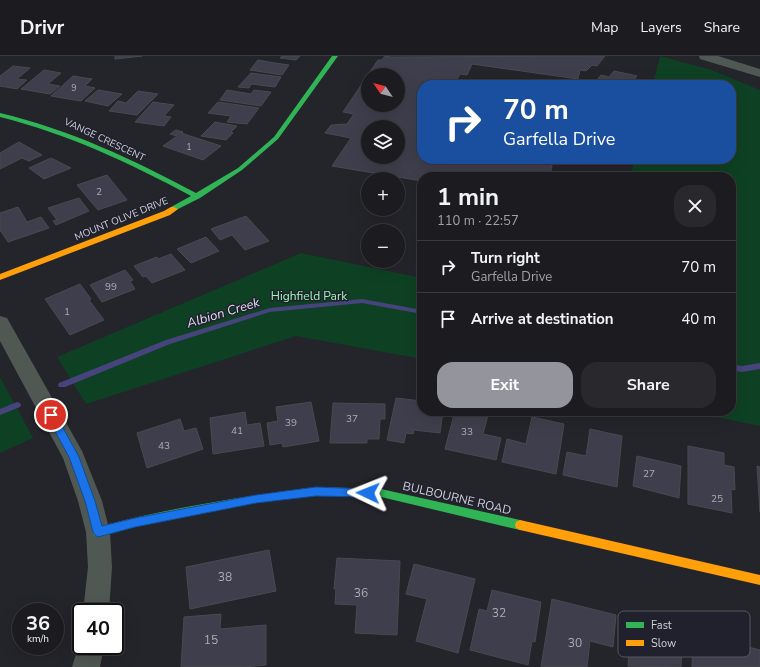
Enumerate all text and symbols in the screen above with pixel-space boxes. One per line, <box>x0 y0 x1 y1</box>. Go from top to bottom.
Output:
text: Drivr <box>20 15 64 41</box>
text: Map <box>591 18 618 37</box>
text: Layers <box>640 18 682 37</box>
text: Share <box>704 18 740 37</box>
north arrow <box>361 68 405 112</box>
map controls <box>361 68 405 268</box>
house number: 9 <box>71 82 77 94</box>
text: 70 m <box>503 91 569 129</box>
icon: right <box>437 96 489 148</box>
street label: VANGE CRESCENT <box>61 115 147 165</box>
button: layers <box>361 120 405 164</box>
text: Garfella Drive <box>503 127 615 151</box>
house number: 1 <box>186 141 192 153</box>
button: + <box>361 172 405 216</box>
text: 1 min <box>437 181 499 213</box>
house number: 2 <box>96 185 102 199</box>
button: close <box>674 185 716 227</box>
street label: MOUNT OLIVE DRIVE <box>72 194 170 244</box>
text: 110 m · 22:57 <box>437 212 519 230</box>
button: − <box>361 224 405 268</box>
text: Turn right <box>471 248 540 268</box>
icon: right <box>437 256 459 278</box>
text: 70 m <box>681 257 716 277</box>
text: Garfella Drive <box>471 268 552 286</box>
house number: 99 <box>105 280 117 294</box>
park label: Highfield Park <box>271 288 348 304</box>
water label: Albion Creek <box>184 293 263 333</box>
house number: 1 <box>64 305 70 319</box>
icon: arrive <box>437 308 459 330</box>
text: Arrive at destination <box>471 309 614 329</box>
text: 40 m <box>681 309 716 329</box>
button: Exit <box>437 362 573 408</box>
button: Share <box>581 362 716 408</box>
pin <box>34 398 68 432</box>
icon: arrive <box>40 404 62 426</box>
house number: 37 <box>346 412 358 426</box>
house number: 39 <box>285 416 297 430</box>
house number: 41 <box>231 424 243 438</box>
house number: 33 <box>461 425 473 439</box>
house number: 43 <box>158 439 170 453</box>
house number: 27 <box>643 467 655 481</box>
position arrow <box>347 472 389 514</box>
street label: BULBOURNE ROAD <box>401 478 513 518</box>
house number: 25 <box>711 492 723 506</box>
house number: 38 <box>218 569 232 585</box>
house number: 36 <box>354 585 368 601</box>
speed limit sign: 40 <box>72 603 124 655</box>
house number: 32 <box>492 605 506 621</box>
text: 36 <box>26 610 50 637</box>
legend <box>618 611 750 657</box>
text: Fast <box>651 618 672 633</box>
text: km/h <box>27 632 49 646</box>
house number: 15 <box>204 632 218 648</box>
house number: 30 <box>568 635 582 651</box>
text: Slow <box>651 636 676 651</box>

